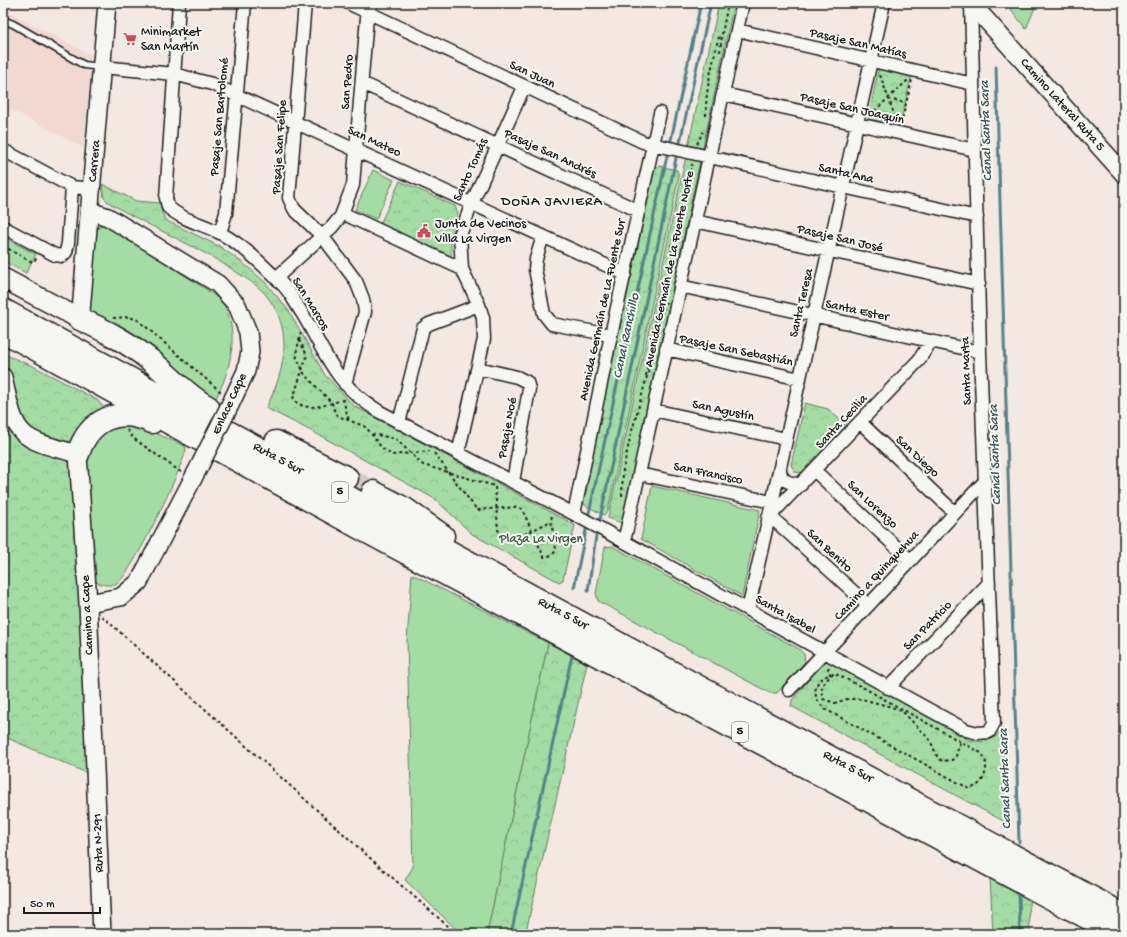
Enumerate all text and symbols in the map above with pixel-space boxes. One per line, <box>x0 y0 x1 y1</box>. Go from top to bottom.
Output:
place label: Minimarket San Martín <box>141 25 202 55</box>
street label: Pasaje San Matías <box>807 25 909 63</box>
supermarket icon: Minimarket San Martín <box>122 31 138 47</box>
street label: San Pedro <box>339 54 357 110</box>
street label: Camino Lateral Ruta 5 <box>1016 56 1108 155</box>
street label: Pasaje San Bartolomé <box>207 57 233 178</box>
street label: San Juan <box>507 58 558 92</box>
water label: Canal Santa Sara <box>977 79 997 182</box>
street label: Pasaje San Joaquín <box>798 90 906 128</box>
street label: Pasaje San Felipe <box>269 99 291 196</box>
street label: San Mateo <box>345 123 403 161</box>
street label: Pasaje San Andrés <box>501 126 600 182</box>
street label: Santo Tomás <box>450 135 492 204</box>
street label: Carrera <box>86 139 104 183</box>
street label: Santa Ana <box>817 160 876 188</box>
street label: Avenida Germaín de La Fuente Norte <box>642 169 698 368</box>
district label: DOÑA JAVIERA <box>500 194 603 211</box>
place label: Junta de Vecinos Villa La Virgen <box>434 217 527 247</box>
street label: Avenida Germaín de La Fuente Sur <box>576 217 630 402</box>
street label: Pasaje San José <box>795 222 885 256</box>
public building icon: Junta de Vecinos Villa La Virgen <box>416 223 432 239</box>
street label: Santa Teresa <box>787 266 817 339</box>
street label: San Marcos <box>288 275 333 334</box>
water label: Canal Ranchillo <box>610 291 644 380</box>
street label: Santa Ester <box>824 297 891 325</box>
street label: Pasaje San Sebastián <box>677 331 795 371</box>
street label: Santa Marta <box>958 336 976 405</box>
street label: Enlace Cape <box>209 371 251 437</box>
street label: Santa Cecilia <box>813 391 872 452</box>
street label: Pasaje Noé <box>495 396 521 461</box>
street label: San Agustín <box>691 397 756 425</box>
water label: Canal Santa Sara <box>986 403 1006 506</box>
street label: San Diego <box>892 433 942 481</box>
street label: Ruta 5 Sur <box>250 439 307 479</box>
street label: San Francisco <box>672 459 744 489</box>
street label: San Lorenzo <box>843 478 901 532</box>
road number: 5 <box>332 482 348 502</box>
street label: San Benito <box>803 526 855 576</box>
street label: Camino a Quinquehua <box>832 527 923 624</box>
park label: Plaza La Virgen <box>498 532 583 547</box>
street label: Camino a Cape <box>78 574 98 655</box>
street label: Santa Isabel <box>752 592 818 638</box>
street label: Ruta 5 Sur <box>535 594 592 634</box>
street label: San Patricio <box>901 598 956 654</box>
road number: 5 <box>732 722 748 742</box>
water label: Canal Santa Sara <box>996 727 1016 830</box>
street label: Ruta 5 Sur <box>820 747 877 787</box>
street label: Ruta N-291 <box>90 813 108 873</box>
scale bar <box>24 889 100 915</box>
text: 50 m <box>30 898 55 912</box>

